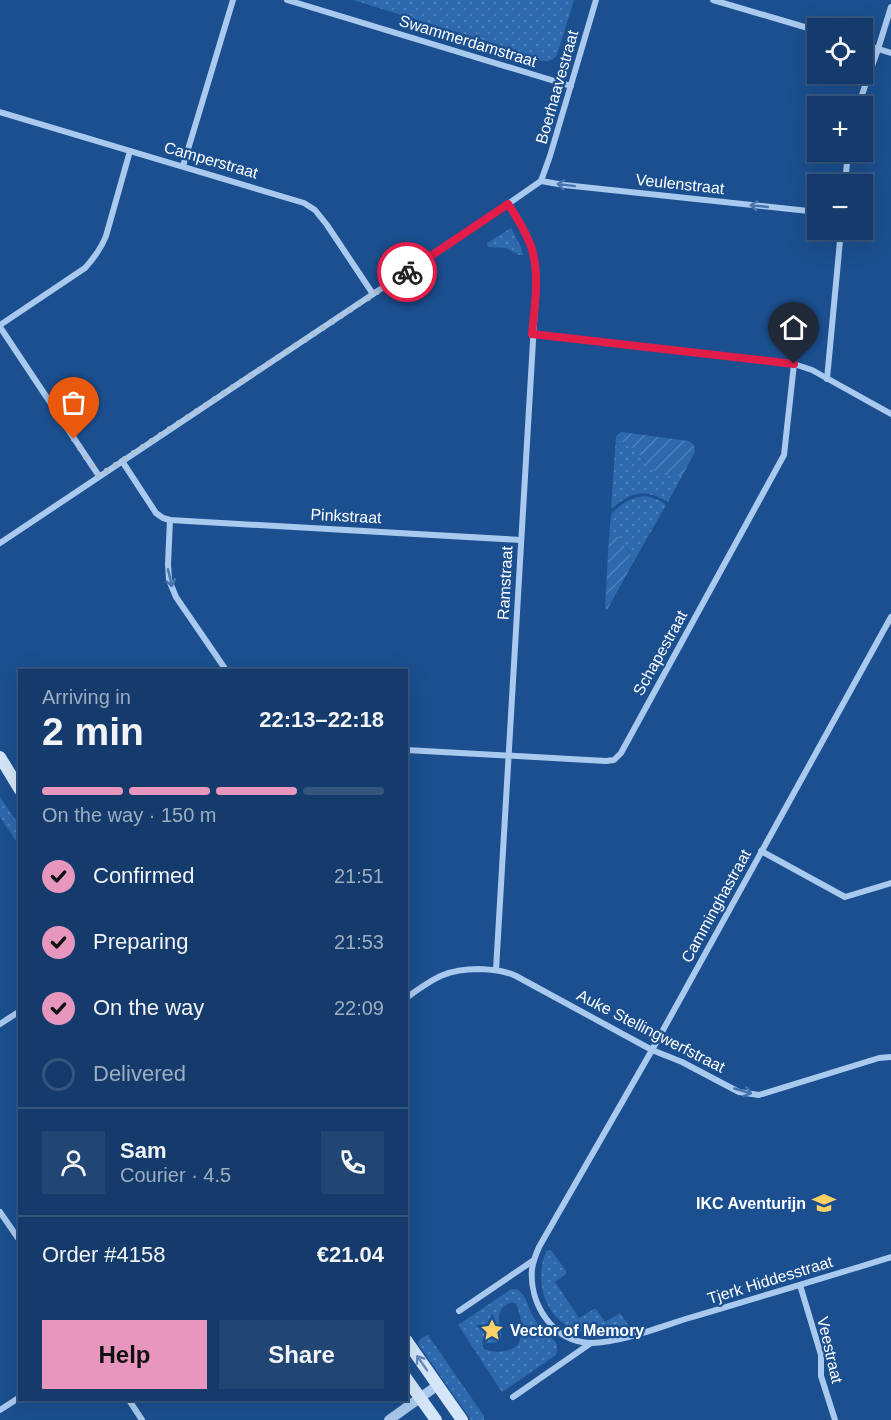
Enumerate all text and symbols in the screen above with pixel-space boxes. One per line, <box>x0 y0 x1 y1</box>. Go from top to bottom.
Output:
street label: Swammerdamstraat <box>397 12 539 70</box>
map controls <box>807 18 873 240</box>
button: locate <box>807 18 873 84</box>
street label: Boerhaavestraat <box>533 28 582 146</box>
button: + <box>807 96 873 162</box>
street label: Camperstraat <box>162 138 260 182</box>
street label: Veulenstraat <box>635 171 726 197</box>
button: − <box>807 174 873 240</box>
one-way arrow <box>556 179 576 190</box>
one-way arrow <box>750 200 770 211</box>
courier <box>377 242 437 302</box>
icon: bike <box>391 256 424 289</box>
pin <box>768 302 819 364</box>
icon: home <box>777 311 810 344</box>
pin <box>48 377 99 439</box>
icon: bag <box>57 386 90 419</box>
street label: Pinkstraat <box>310 506 383 526</box>
street label: Ramstraat <box>495 545 515 620</box>
one-way arrow <box>165 568 177 587</box>
street label: Schapestraat <box>630 607 691 698</box>
text: Arriving in <box>42 686 131 708</box>
text: 22:13–22:18 <box>259 707 384 732</box>
text: 2 min <box>42 710 144 753</box>
text: On the way · 150 m <box>42 804 217 826</box>
street label: Camminghastraat <box>678 846 754 965</box>
icon: check <box>42 860 75 893</box>
text: Confirmed <box>93 863 194 888</box>
text: 21:51 <box>334 865 384 887</box>
icon: check <box>42 926 75 959</box>
text: Preparing <box>93 929 188 954</box>
text: 21:53 <box>334 931 384 953</box>
street label: Auke Stellingwerfstraat <box>574 986 728 1076</box>
icon: check <box>42 992 75 1025</box>
text: On the way <box>93 995 204 1020</box>
text: 22:09 <box>334 997 384 1019</box>
text: Delivered <box>93 1061 186 1086</box>
one-way arrow <box>733 1086 752 1098</box>
button: person <box>42 1131 105 1194</box>
button: phone <box>321 1131 384 1194</box>
text: Sam <box>120 1138 166 1163</box>
text: Courier · 4.5 <box>120 1164 231 1186</box>
school or university icon: IKC Aventurijn <box>811 1190 837 1216</box>
place label: IKC Aventurijn <box>696 1195 806 1212</box>
text: Order #4158 <box>42 1242 166 1267</box>
text: €21.04 <box>317 1242 384 1267</box>
street label: Tjerk Hiddesstraat <box>705 1253 835 1307</box>
street label: Veestraat <box>814 1315 846 1385</box>
place icon: Vector of Memory <box>479 1317 505 1343</box>
button: Help <box>42 1320 207 1389</box>
button: Share <box>219 1320 384 1389</box>
place label: Vector of Memory <box>510 1322 644 1339</box>
one-way arrow <box>416 1355 428 1371</box>

